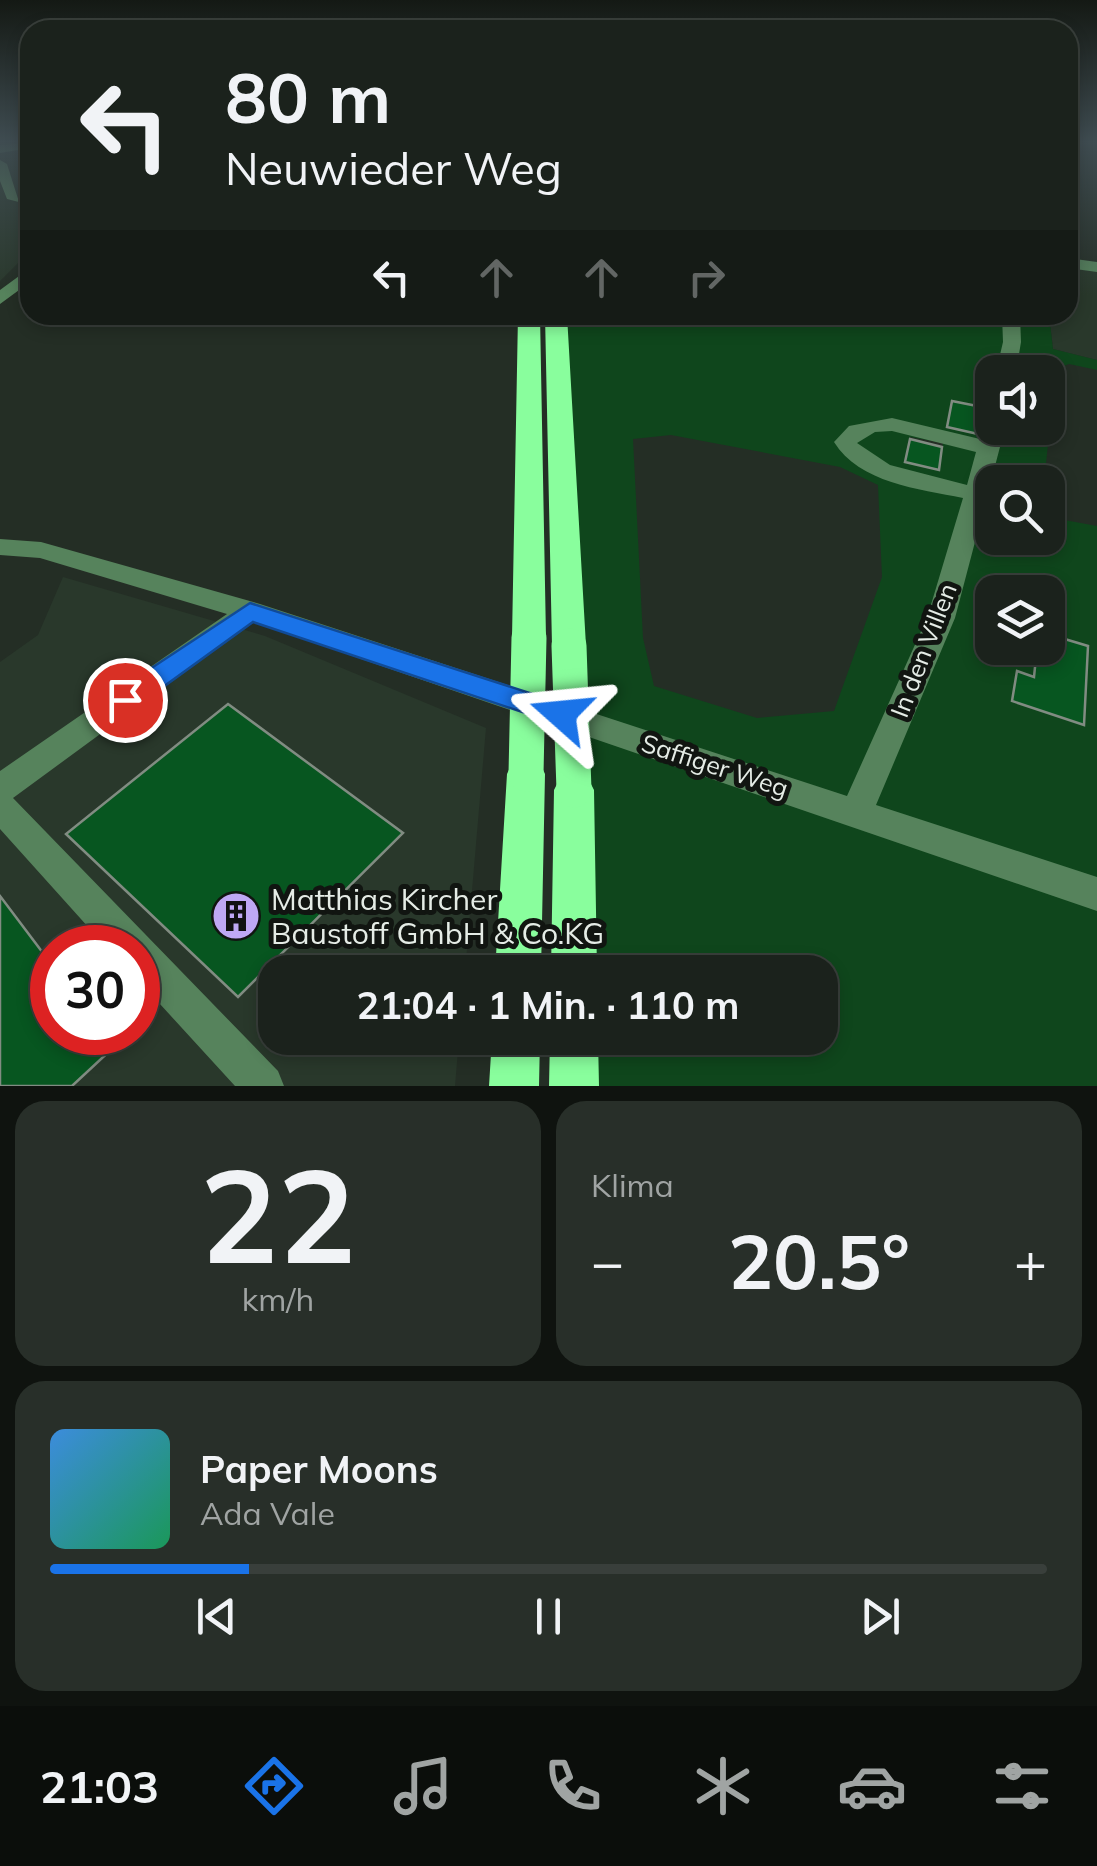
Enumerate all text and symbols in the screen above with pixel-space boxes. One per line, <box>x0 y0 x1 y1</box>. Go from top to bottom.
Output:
text: 80 m <box>225 53 391 141</box>
icon: left <box>60 60 190 190</box>
text: Neuwieder Weg <box>225 140 562 196</box>
icon: left <box>364 250 419 305</box>
icon: ahead <box>469 250 524 305</box>
icon: ahead <box>574 250 629 305</box>
icon: right <box>679 250 734 305</box>
map controls <box>975 355 1065 665</box>
button: sound <box>975 355 1065 445</box>
button: search <box>975 465 1065 555</box>
button: layers <box>975 575 1065 665</box>
street label: In den Villen <box>883 579 963 721</box>
pin <box>83 658 168 743</box>
position arrow <box>509 662 613 766</box>
icon: arrive <box>98 673 153 728</box>
street label: Saffiger Weg <box>638 727 792 803</box>
place label: Matthias Kircher Baustoff GmbH & Co.KG <box>271 880 604 952</box>
building icon: Matthias Kircher Baustoff GmbH & Co.KG <box>210 890 262 942</box>
speed limit sign: 30 <box>30 925 160 1055</box>
text: 21:04 · 1 Min. · 110 m <box>357 981 739 1029</box>
text: 22 <box>200 1132 356 1296</box>
text: Klima <box>591 1165 674 1205</box>
text: 20.5° <box>728 1214 910 1308</box>
text: − <box>591 1227 624 1296</box>
text: + <box>1014 1227 1047 1296</box>
text: km/h <box>242 1279 314 1319</box>
text: Paper Moons <box>200 1445 438 1493</box>
text: Ada Vale <box>200 1493 335 1533</box>
icon: previous <box>189 1589 244 1644</box>
icon: pause <box>521 1589 576 1644</box>
icon: next <box>853 1589 908 1644</box>
icon: directions <box>239 1751 309 1821</box>
icon: music <box>388 1751 458 1821</box>
icon: phone <box>538 1751 608 1821</box>
icon: climate <box>688 1751 758 1821</box>
icon: car <box>837 1751 907 1821</box>
icon: filters <box>987 1751 1057 1821</box>
text: 21:03 <box>40 1758 159 1814</box>

